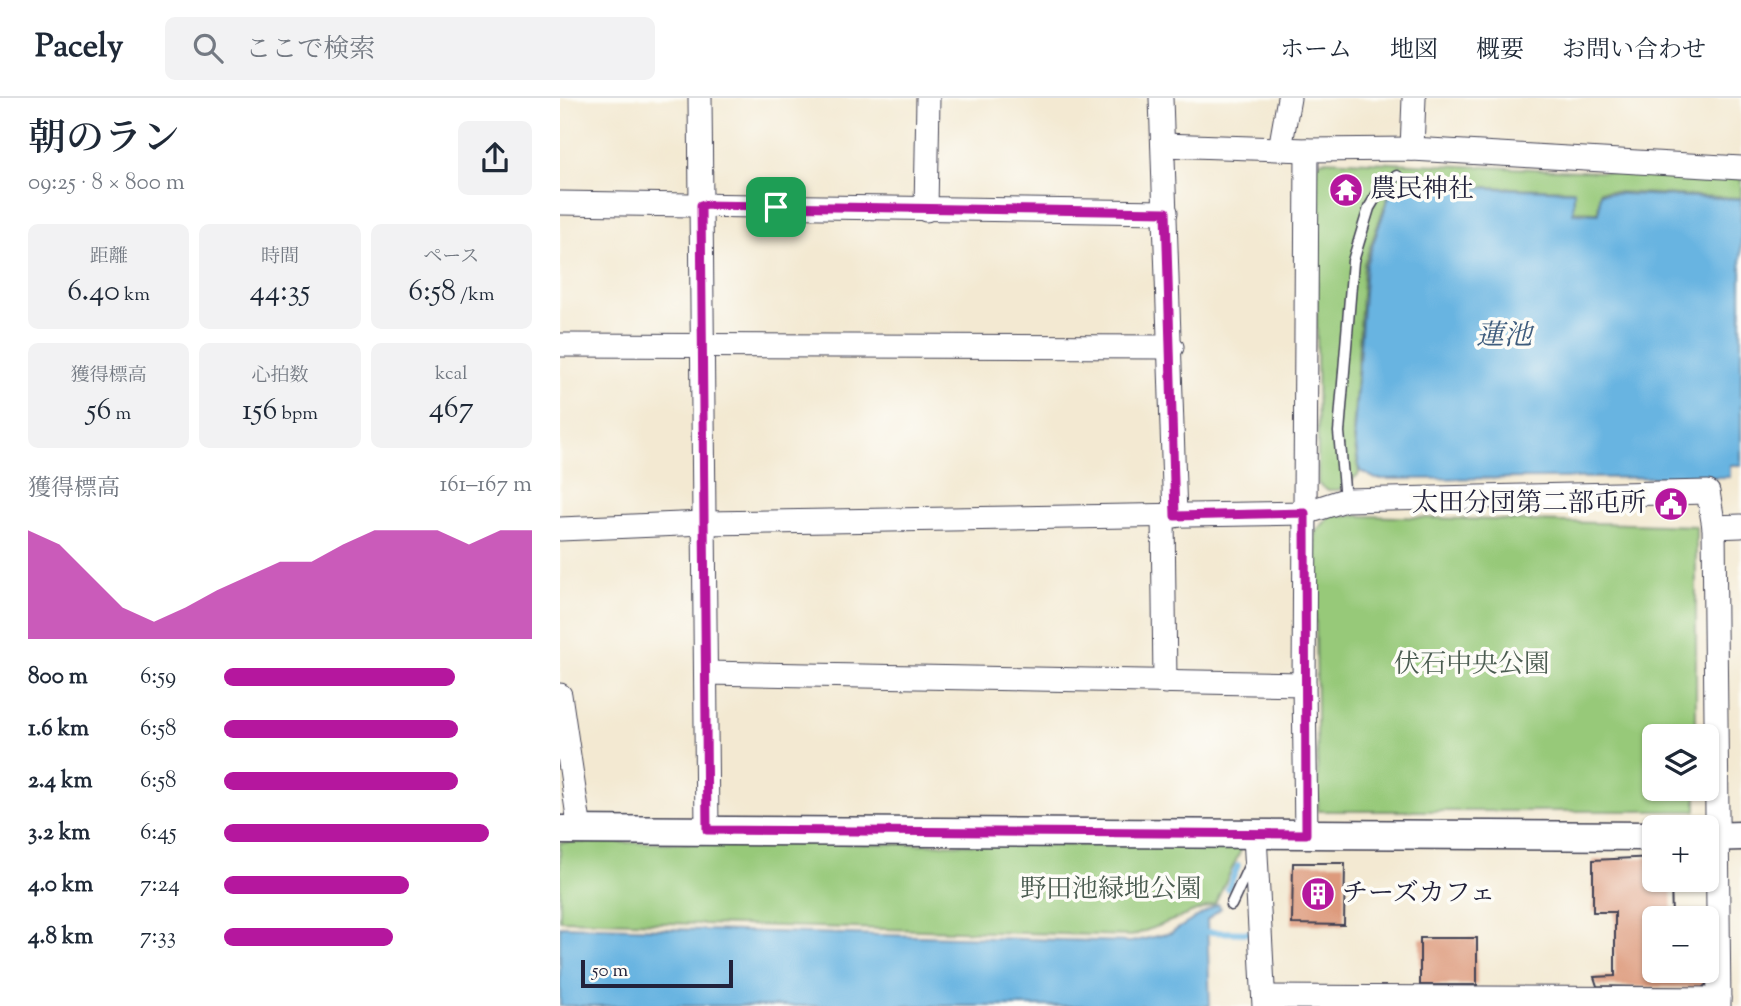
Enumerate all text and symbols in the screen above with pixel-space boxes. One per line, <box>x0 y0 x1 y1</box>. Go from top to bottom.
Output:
search box <box>165 17 655 80</box>
text: Pacely <box>35 24 123 72</box>
icon: search <box>189 29 227 67</box>
text: ここで検索 <box>245 32 375 69</box>
text: ホーム <box>1280 34 1352 68</box>
text: 地図 <box>1390 34 1438 68</box>
text: 概要 <box>1476 34 1524 68</box>
text: お問い合わせ <box>1562 34 1706 68</box>
text: 朝のラン <box>28 114 180 168</box>
button: share <box>458 121 532 195</box>
text: 09:25 · 8 × 800 m <box>28 167 185 200</box>
temple icon: 農民神社 <box>1327 171 1365 209</box>
place label: 農民神社 <box>1370 172 1474 209</box>
pin <box>746 177 806 237</box>
icon: arrive <box>757 188 795 226</box>
text: 距離 <box>90 244 128 271</box>
text: 時間 <box>261 244 299 271</box>
text: ペース <box>423 244 479 271</box>
text: 6.40 <box>67 271 120 314</box>
text: 44:35 <box>250 271 310 314</box>
text: 6:58 <box>408 271 456 314</box>
text: km <box>120 282 150 309</box>
text: /km <box>456 282 494 309</box>
water label: 蓮池 <box>1476 317 1535 357</box>
text: kcal <box>435 361 468 388</box>
text: 獲得標高 <box>71 363 147 390</box>
text: 心拍数 <box>251 363 309 390</box>
text: 467 <box>429 388 474 431</box>
text: 56 <box>86 390 111 433</box>
text: 156 <box>242 390 277 433</box>
text: m <box>111 401 131 428</box>
text: bpm <box>277 401 318 428</box>
text: 161–167 m <box>439 469 532 502</box>
text: 獲得標高 <box>28 473 120 506</box>
public building icon: 太田分団第二部屯所 <box>1652 485 1690 523</box>
place label: 太田分団第二部屯所 <box>1412 486 1646 523</box>
park label: 伏石中央公園 <box>1394 647 1550 684</box>
text: 800 m <box>28 661 88 694</box>
text: 6:59 <box>140 661 176 694</box>
text: 1.6 km <box>28 713 89 746</box>
text: 6:58 <box>140 713 177 746</box>
map controls <box>1642 724 1719 983</box>
button: layers <box>1642 724 1719 801</box>
text: 2.4 km <box>28 765 93 798</box>
text: 6:58 <box>140 765 177 798</box>
button: + <box>1642 815 1719 892</box>
text: 3.2 km <box>28 817 90 850</box>
text: 6:45 <box>140 817 177 850</box>
text: 4.0 km <box>28 869 93 902</box>
text: 7:24 <box>140 869 180 902</box>
park label: 野田池緑地公園 <box>1020 872 1202 909</box>
building icon: チーズカフェ <box>1299 875 1337 913</box>
place label: チーズカフェ <box>1342 876 1495 913</box>
button: − <box>1642 906 1719 983</box>
text: 4.8 km <box>28 921 93 954</box>
text: 7:33 <box>140 921 176 954</box>
scale bar <box>581 957 733 989</box>
text: 50 m <box>592 958 628 985</box>

